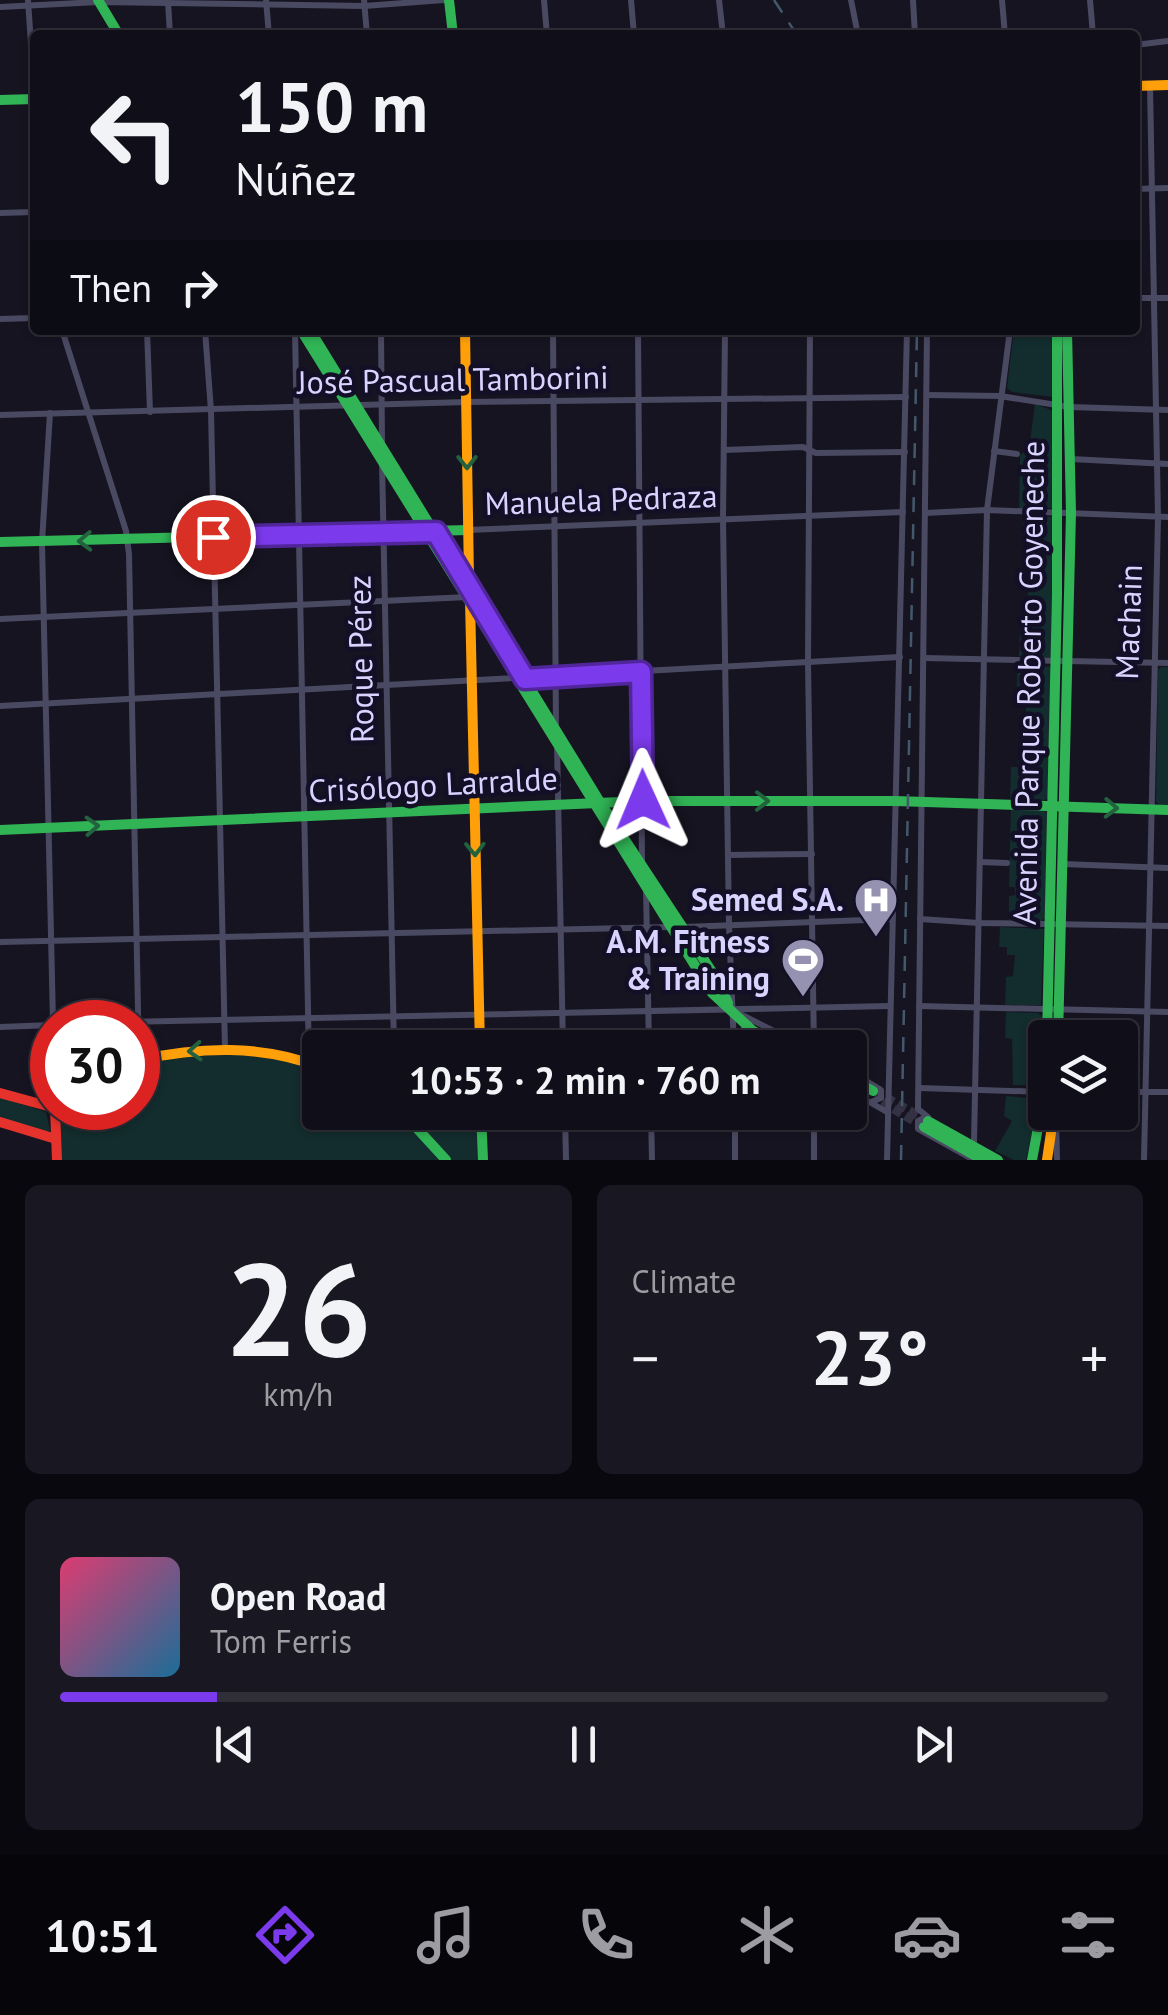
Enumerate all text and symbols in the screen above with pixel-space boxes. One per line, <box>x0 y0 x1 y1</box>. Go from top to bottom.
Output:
text: 150 m <box>235 61 428 151</box>
icon: left <box>70 70 200 200</box>
text: Núñez <box>235 149 357 207</box>
icon: right <box>172 260 227 315</box>
text: Then <box>70 263 152 312</box>
street label: José Pascual Tamborini <box>295 355 609 403</box>
street label: Avenida Parque Roberto Goyeneche <box>1003 440 1053 926</box>
one-way arrow <box>456 456 478 471</box>
street label: Manuela Pedraza <box>484 474 718 524</box>
pin <box>171 495 256 580</box>
icon: arrive <box>186 510 241 565</box>
one-way arrow <box>76 530 92 551</box>
street label: Machain <box>1105 564 1151 680</box>
street label: Roque Pérez <box>338 575 382 743</box>
position arrow <box>591 748 695 852</box>
street label: Crisólogo Larralde <box>307 757 559 811</box>
one-way arrow <box>756 790 771 812</box>
one-way arrow <box>1104 797 1120 818</box>
one-way arrow <box>85 816 101 837</box>
one-way arrow <box>465 842 486 858</box>
hospital icon: Semed S.A. <box>853 877 899 938</box>
place label: Semed S.A. <box>691 878 844 920</box>
place label: A.M. Fitness & Training <box>606 920 770 999</box>
sports icon: A.M. Fitness & Training <box>780 937 826 998</box>
speed limit sign: 30 <box>30 1000 160 1130</box>
map controls <box>1028 1020 1138 1130</box>
button: layers <box>1028 1020 1138 1130</box>
one-way arrow <box>186 1040 202 1062</box>
text: 10:53 · 2 min · 760 m <box>409 1055 760 1104</box>
text: 26 <box>225 1224 372 1392</box>
text: Climate <box>632 1260 736 1302</box>
text: 23° <box>811 1309 929 1406</box>
text: − <box>632 1322 659 1393</box>
text: + <box>1080 1322 1108 1393</box>
text: km/h <box>263 1373 333 1415</box>
text: Open Road <box>210 1571 386 1620</box>
text: Tom Ferris <box>210 1620 352 1662</box>
icon: previous <box>207 1717 262 1772</box>
icon: pause <box>556 1717 611 1772</box>
icon: next <box>906 1717 961 1772</box>
icon: directions <box>250 1900 320 1970</box>
icon: music <box>411 1900 481 1970</box>
icon: phone <box>571 1900 641 1970</box>
icon: climate <box>732 1900 802 1970</box>
icon: car <box>892 1900 962 1970</box>
icon: filters <box>1053 1900 1123 1970</box>
text: 10:51 <box>45 1906 159 1964</box>

